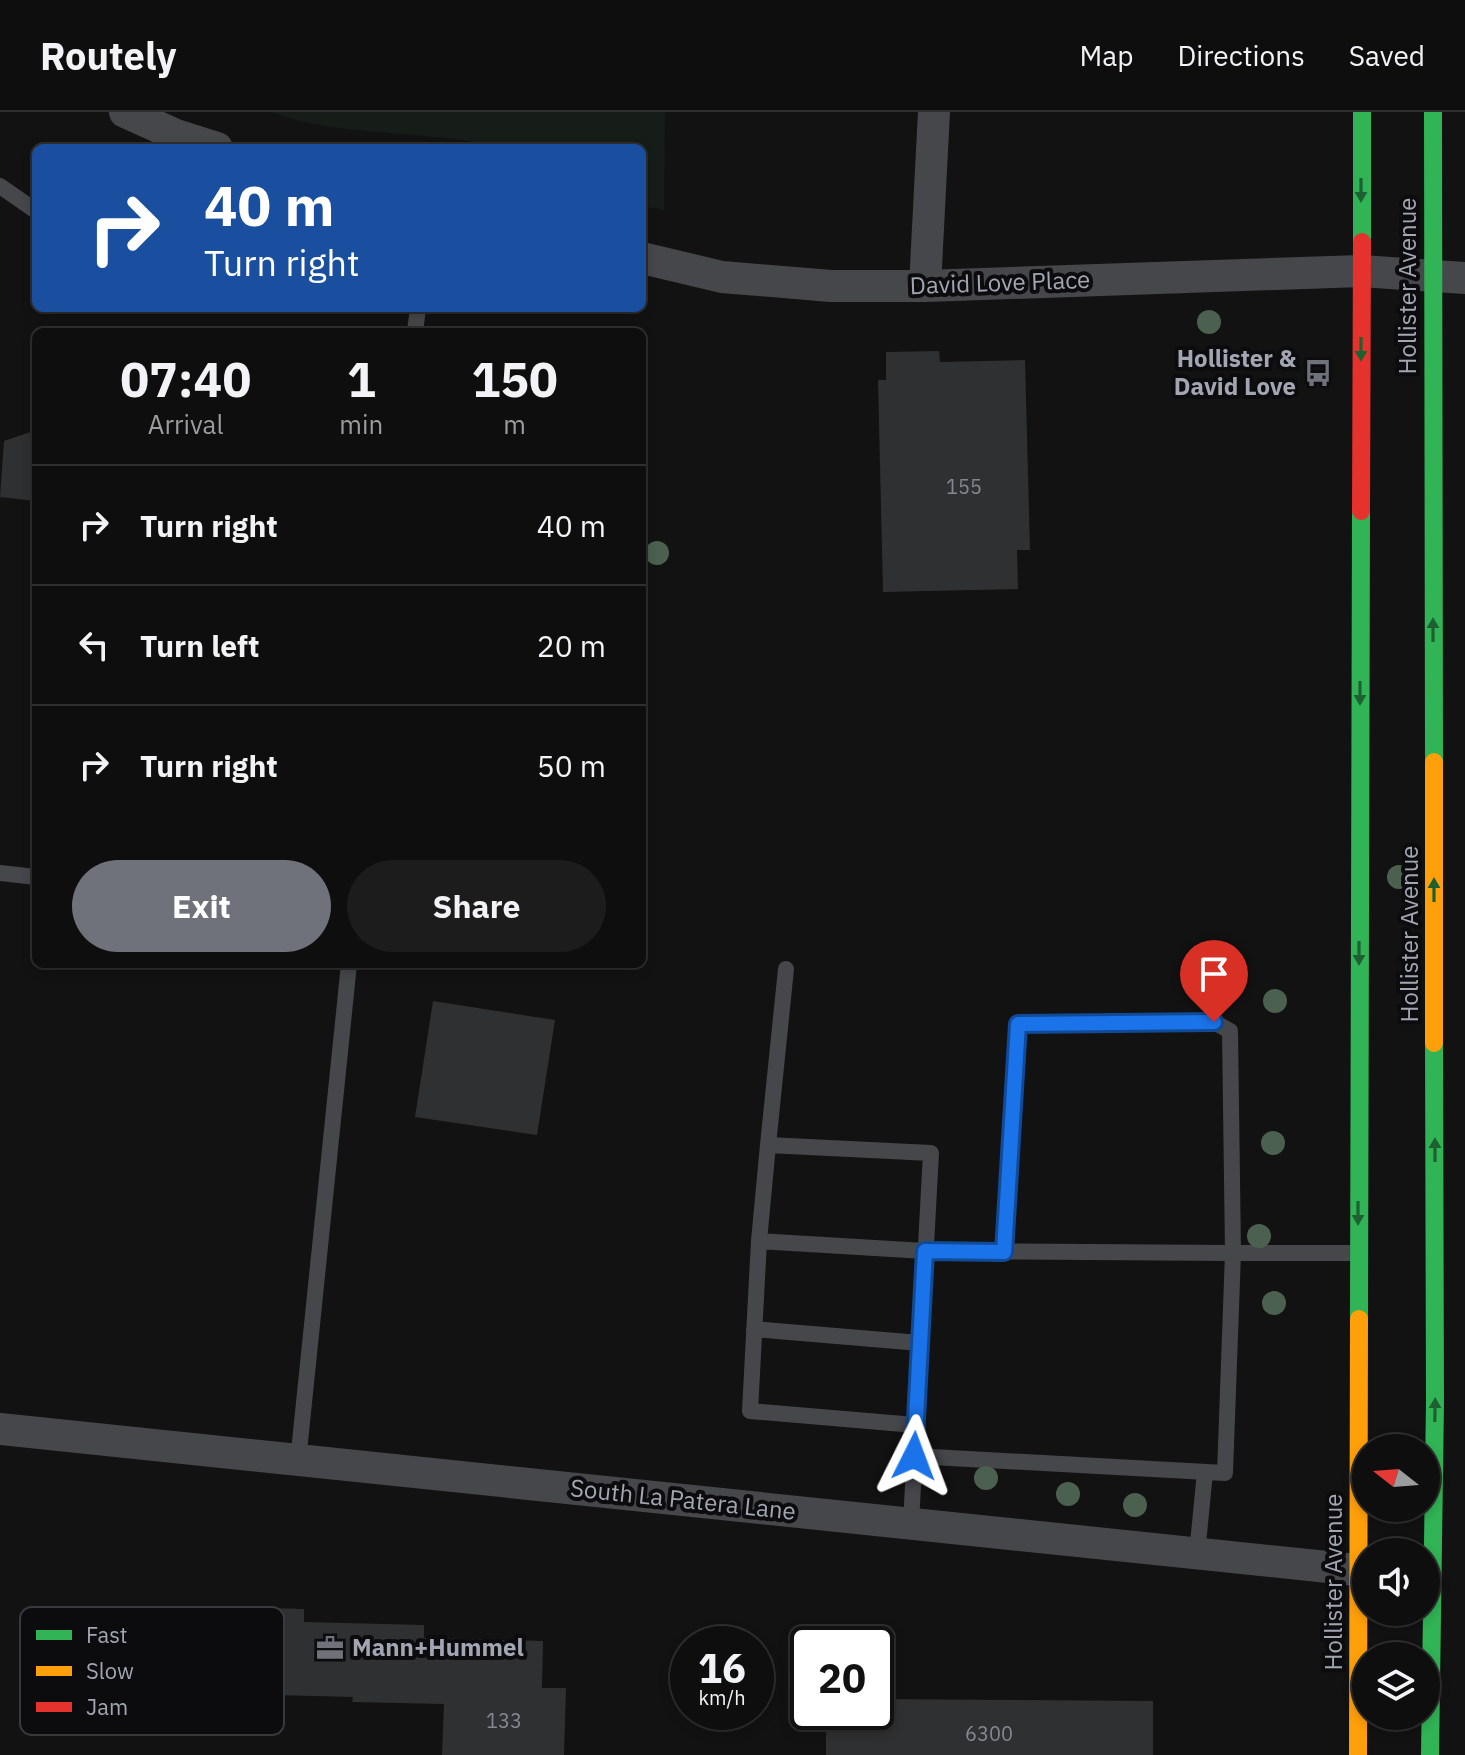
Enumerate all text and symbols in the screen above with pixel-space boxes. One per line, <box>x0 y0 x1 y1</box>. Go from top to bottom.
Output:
text: Routely <box>40 31 176 80</box>
text: Map <box>1079 37 1133 74</box>
text: Directions <box>1177 37 1305 74</box>
text: Saved <box>1349 37 1425 74</box>
text: 40 m <box>204 169 334 241</box>
icon: right <box>72 176 176 280</box>
one-way arrow <box>1355 178 1368 203</box>
street label: Hollister Avenue <box>1391 198 1423 374</box>
text: Turn right <box>204 239 360 286</box>
street label: David Love Place <box>909 263 1091 301</box>
one-way arrow <box>1355 337 1367 362</box>
place label: Hollister & David Love <box>1174 342 1297 402</box>
text: 07:40 <box>120 348 251 410</box>
text: 1 <box>347 348 376 410</box>
text: 150 <box>471 348 558 410</box>
bus stop icon: Hollister & David Love <box>1303 358 1333 388</box>
text: Arrival <box>148 407 224 441</box>
text: min <box>339 407 383 441</box>
text: m <box>503 407 526 441</box>
house number: 155 <box>946 473 982 500</box>
icon: right <box>72 503 116 547</box>
text: Turn right <box>140 506 278 545</box>
text: 40 m <box>537 506 606 545</box>
one-way arrow <box>1427 617 1439 642</box>
icon: left <box>72 623 116 667</box>
text: Turn left <box>140 626 259 665</box>
text: 20 m <box>537 626 606 665</box>
one-way arrow <box>1354 681 1366 706</box>
icon: right <box>72 743 116 787</box>
text: Turn right <box>140 746 278 785</box>
text: 50 m <box>537 746 606 785</box>
street label: Hollister Avenue <box>1393 846 1425 1022</box>
button: Exit <box>72 860 331 952</box>
button: Share <box>347 860 606 952</box>
one-way arrow <box>1428 877 1440 902</box>
pin <box>1180 940 1248 1022</box>
one-way arrow <box>1353 941 1365 966</box>
icon: arrive <box>1192 952 1236 996</box>
one-way arrow <box>1429 1137 1441 1162</box>
one-way arrow <box>1352 1201 1364 1226</box>
one-way arrow <box>1429 1397 1441 1422</box>
position arrow <box>872 1414 956 1498</box>
north arrow <box>1352 1434 1440 1522</box>
map controls <box>1352 1434 1440 1730</box>
street label: South La Patera Lane <box>569 1471 797 1527</box>
street label: Hollister Avenue <box>1317 1494 1349 1670</box>
button: sound <box>1352 1538 1440 1626</box>
legend <box>20 1607 284 1735</box>
text: Fast <box>86 1620 127 1649</box>
speed limit sign: 20 <box>790 1626 894 1730</box>
place label: Mann+Hummel <box>352 1631 524 1663</box>
office icon: Mann+Hummel <box>315 1633 345 1663</box>
text: 16 <box>698 1642 746 1694</box>
button: layers <box>1352 1642 1440 1730</box>
text: Slow <box>86 1656 134 1685</box>
text: km/h <box>698 1684 746 1711</box>
text: Jam <box>86 1692 128 1721</box>
house number: 133 <box>486 1707 522 1734</box>
house number: 6300 <box>965 1720 1013 1747</box>

